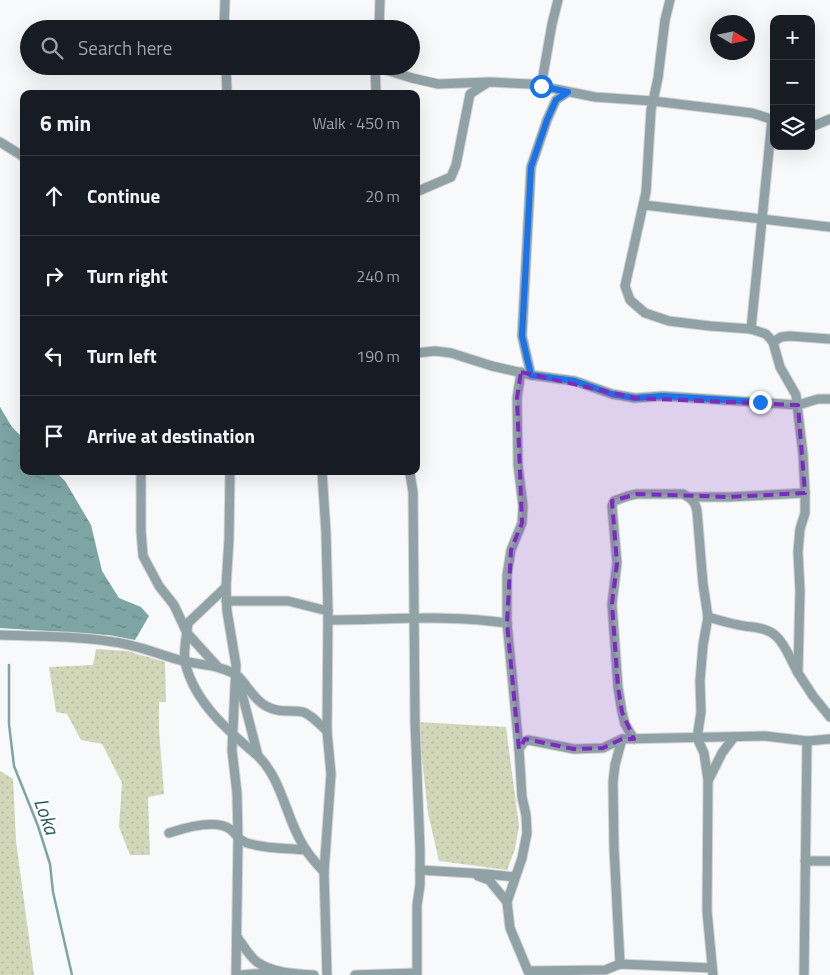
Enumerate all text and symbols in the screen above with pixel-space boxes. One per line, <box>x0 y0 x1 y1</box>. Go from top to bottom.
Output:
north arrow <box>710 15 755 60</box>
map controls <box>770 15 815 150</box>
button: + <box>770 15 815 60</box>
search box <box>20 20 420 75</box>
text: Search here <box>78 33 172 62</box>
icon: search <box>38 34 66 62</box>
button: − <box>770 60 815 105</box>
route start <box>530 75 553 98</box>
button: layers <box>770 105 815 150</box>
text: 6 min <box>40 107 91 139</box>
text: Walk · 450 m <box>312 111 400 135</box>
text: Continue <box>87 181 160 210</box>
icon: ahead <box>40 182 68 210</box>
text: 20 m <box>365 184 400 208</box>
text: Turn right <box>87 261 168 290</box>
icon: right <box>40 262 68 290</box>
text: 240 m <box>356 264 400 288</box>
text: Turn left <box>87 341 157 370</box>
icon: left <box>40 342 68 370</box>
text: 190 m <box>356 344 400 368</box>
route end <box>749 391 772 414</box>
text: Arrive at destination <box>87 421 255 450</box>
icon: arrive <box>40 422 68 450</box>
water label: Loka <box>26 793 68 840</box>

